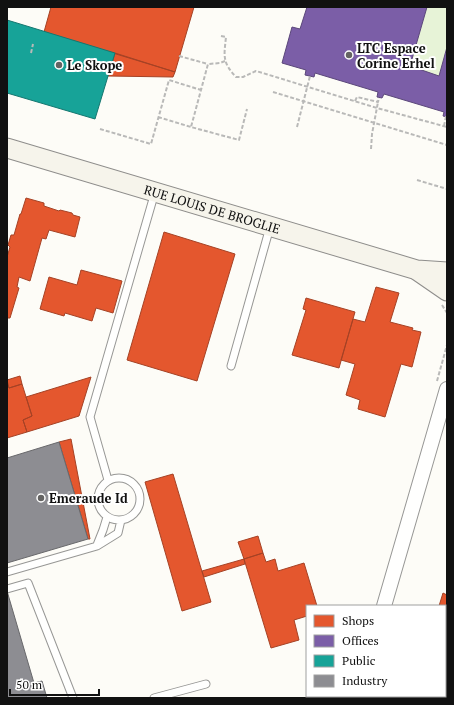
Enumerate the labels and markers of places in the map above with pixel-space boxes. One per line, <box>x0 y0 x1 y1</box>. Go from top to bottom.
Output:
place label: LTC Espace Corine Erhel <box>357 39 435 72</box>
marker: LTC Espace Corine Erhel <box>344 50 354 60</box>
place label: Le Skope <box>67 56 122 74</box>
marker: Le Skope <box>54 60 64 70</box>
place label: Emeraude Id <box>49 489 128 507</box>
marker: Emeraude Id <box>36 493 46 503</box>

